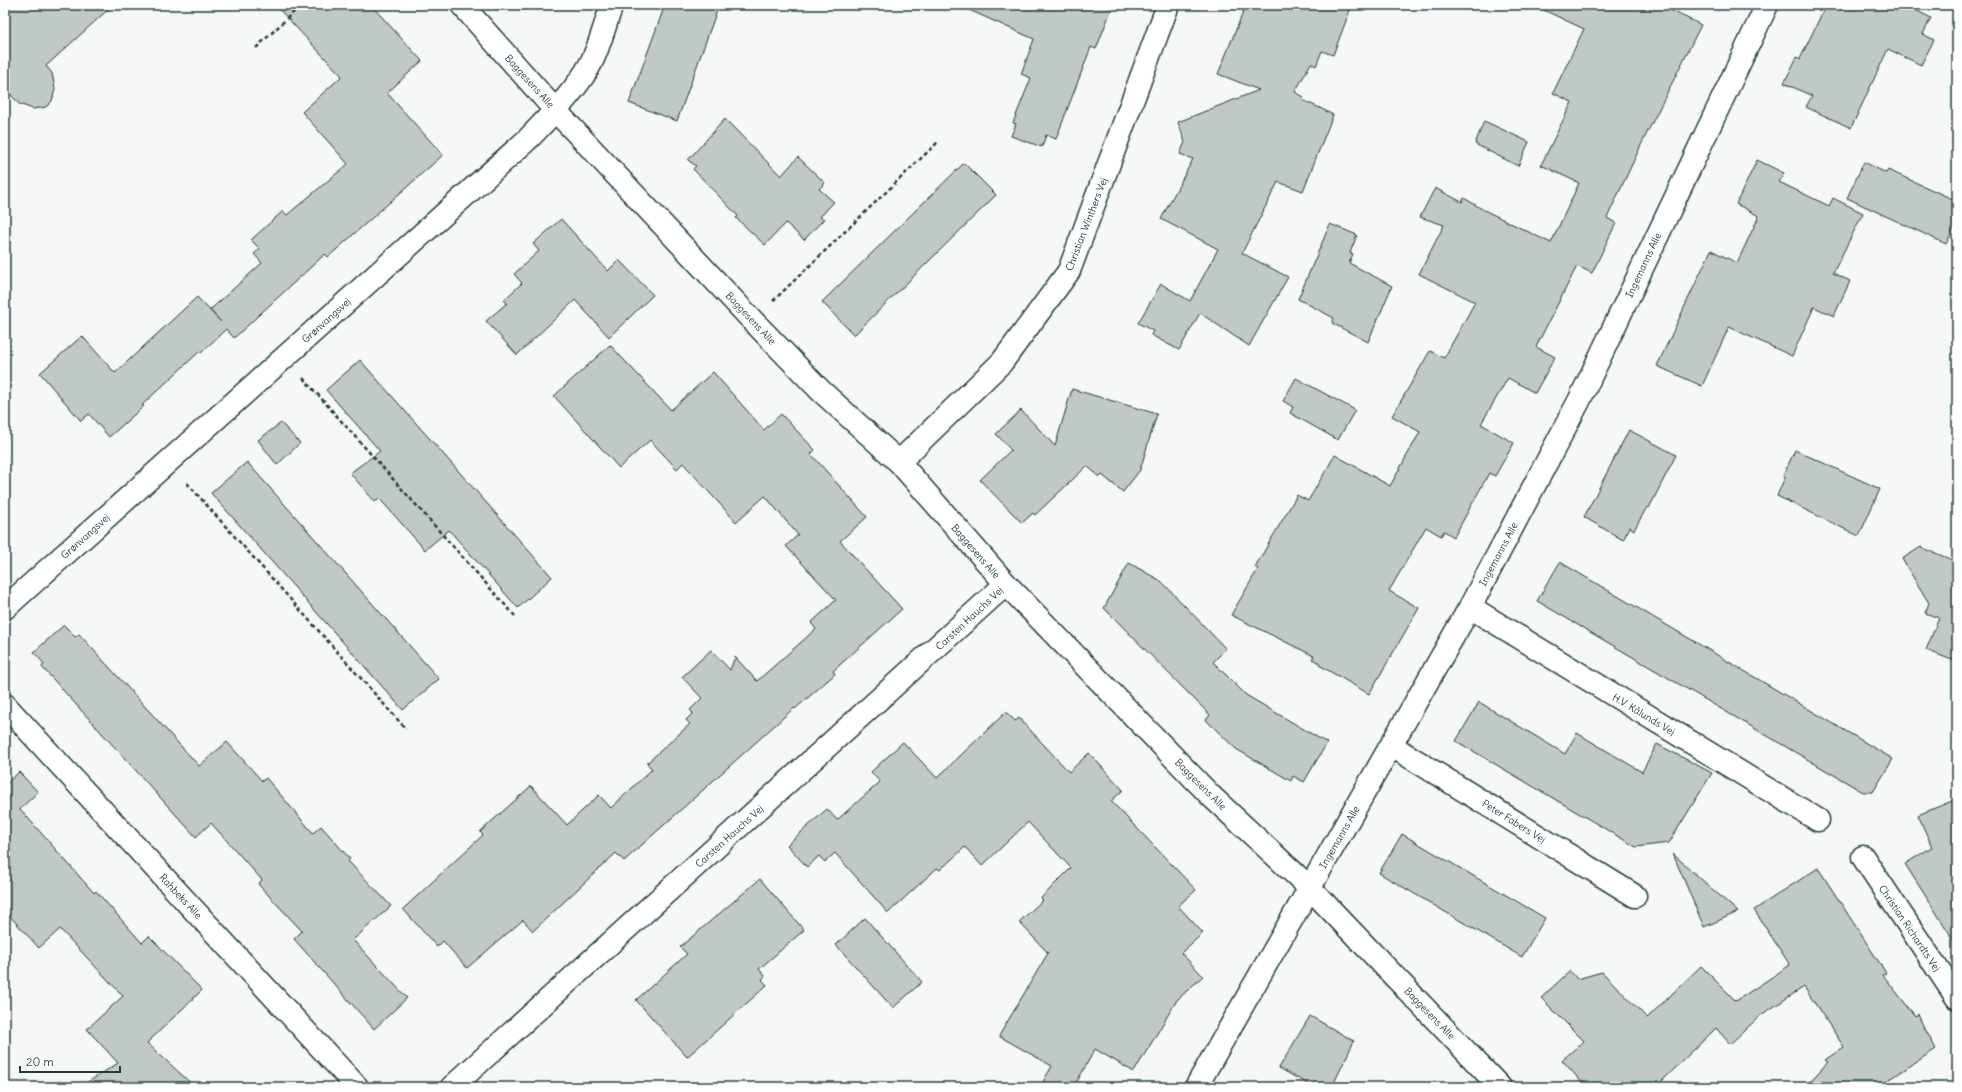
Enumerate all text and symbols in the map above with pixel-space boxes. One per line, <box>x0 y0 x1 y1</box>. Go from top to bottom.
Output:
street label: Baggesens Alle <box>502 52 557 111</box>
street label: Christian Winthers Vej <box>1063 176 1110 273</box>
street label: Ingemanns Alle <box>1623 231 1664 300</box>
street label: Baggesens Alle <box>723 289 778 348</box>
street label: Grønvangsvej <box>299 295 354 346</box>
street label: Grønvangsvej <box>58 511 113 562</box>
street label: Ingemanns Alle <box>1476 520 1521 588</box>
street label: Baggesens Alle <box>948 522 1003 581</box>
street label: Carsten Hauchs Vej <box>933 584 1006 653</box>
street label: H.V. Kålunds Vej <box>1610 691 1677 738</box>
street label: Baggesens Alle <box>1172 756 1229 813</box>
street label: Peter Fabers Vej <box>1480 797 1548 846</box>
street label: Carsten Hauchs Vej <box>692 802 766 870</box>
street label: Ingemanns Alle <box>1316 804 1363 871</box>
street label: Rahbeks Alle <box>156 871 205 922</box>
street label: Christian Richardts Vej <box>1876 883 1943 974</box>
street label: Baggesens Alle <box>1401 984 1458 1042</box>
scale bar <box>20 1048 120 1074</box>
text: 20 m <box>26 1054 54 1069</box>

